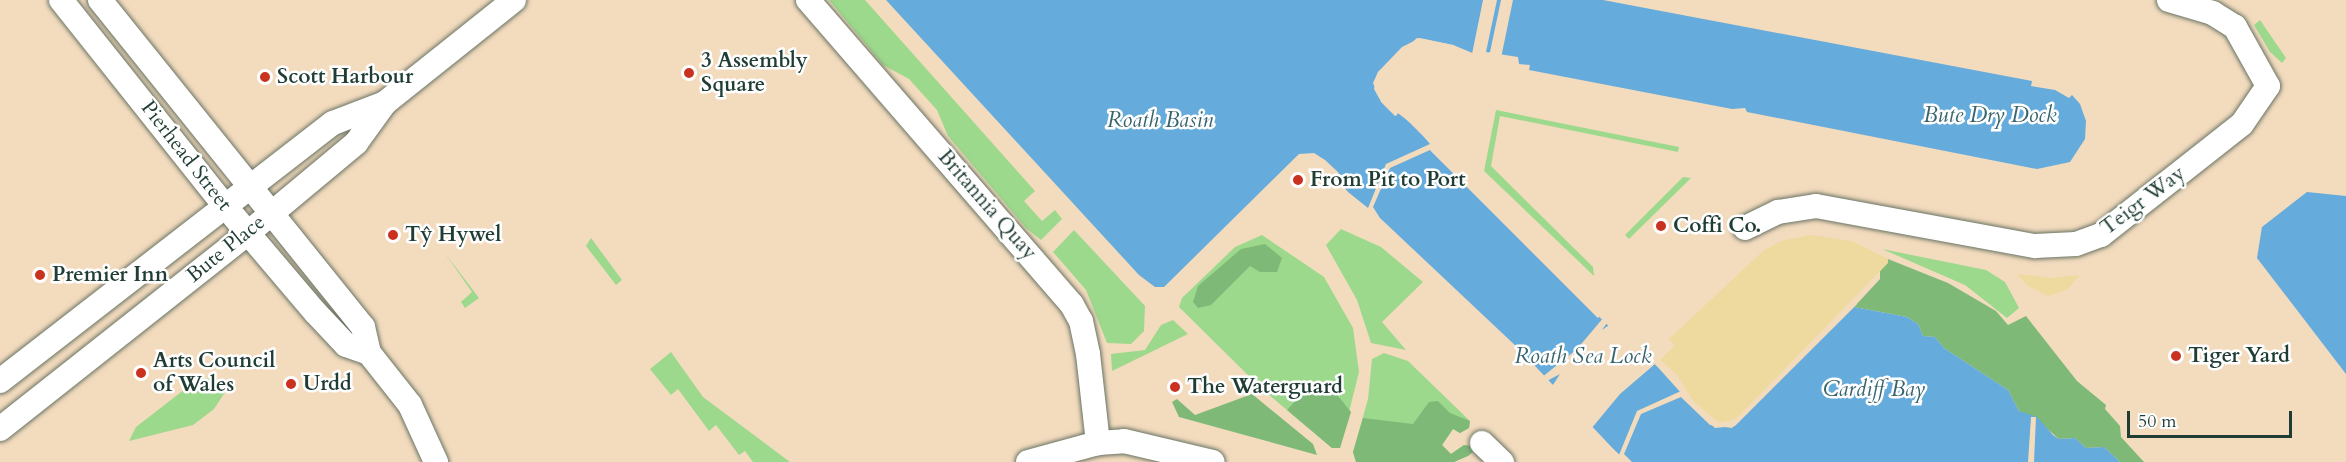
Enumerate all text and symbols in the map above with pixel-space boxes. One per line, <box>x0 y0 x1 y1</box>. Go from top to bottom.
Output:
place label: 3 Assembly Square <box>701 48 808 98</box>
place label: Scott Harbour <box>277 64 413 90</box>
marker: 3 Assembly Square <box>682 66 696 80</box>
marker: Scott Harbour <box>258 70 272 84</box>
street label: Pierhead Street <box>135 96 237 216</box>
water label: Bute Dry Dock <box>1923 103 2057 129</box>
water label: Roath Basin <box>1107 108 1213 134</box>
street label: Britannia Quay <box>932 145 1042 265</box>
street label: Teigr Way <box>2096 161 2190 241</box>
place label: From Pit to Port <box>1310 167 1466 193</box>
marker: From Pit to Port <box>1291 173 1305 187</box>
street label: Bute Place <box>182 210 270 288</box>
place label: Coffi Co. <box>1673 213 1761 239</box>
marker: Coffi Co. <box>1654 219 1668 233</box>
place label: Tŷ Hywel <box>405 222 501 248</box>
marker: Tŷ Hywel <box>386 228 400 242</box>
place label: Premier Inn <box>52 262 168 288</box>
marker: Premier Inn <box>33 268 47 282</box>
place label: Tiger Yard <box>2188 343 2290 369</box>
water label: Roath Sea Lock <box>1514 344 1652 370</box>
place label: Arts Council of Wales <box>153 348 275 398</box>
marker: Tiger Yard <box>2169 349 2183 363</box>
marker: Arts Council of Wales <box>134 366 148 380</box>
place label: Urdd <box>303 371 352 397</box>
place label: The Waterguard <box>1187 374 1343 400</box>
marker: Urdd <box>284 377 298 391</box>
water label: Cardiff Bay <box>1823 377 1925 403</box>
marker: The Waterguard <box>1168 380 1182 394</box>
scale bar <box>2130 399 2295 437</box>
text: 50 m <box>2138 409 2177 434</box>

